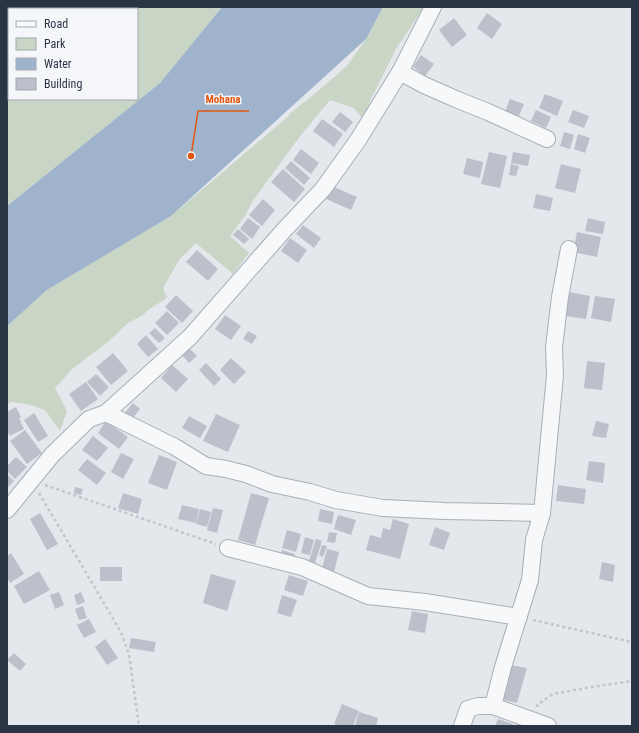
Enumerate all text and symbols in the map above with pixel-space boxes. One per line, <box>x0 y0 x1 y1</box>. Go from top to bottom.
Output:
legend <box>8 8 138 100</box>
text: Road <box>44 17 68 31</box>
text: Park <box>44 37 66 51</box>
text: Water <box>44 57 72 71</box>
text: Building <box>44 77 82 91</box>
callout: Mohana <box>198 88 249 111</box>
text: Mohana <box>205 93 241 106</box>

